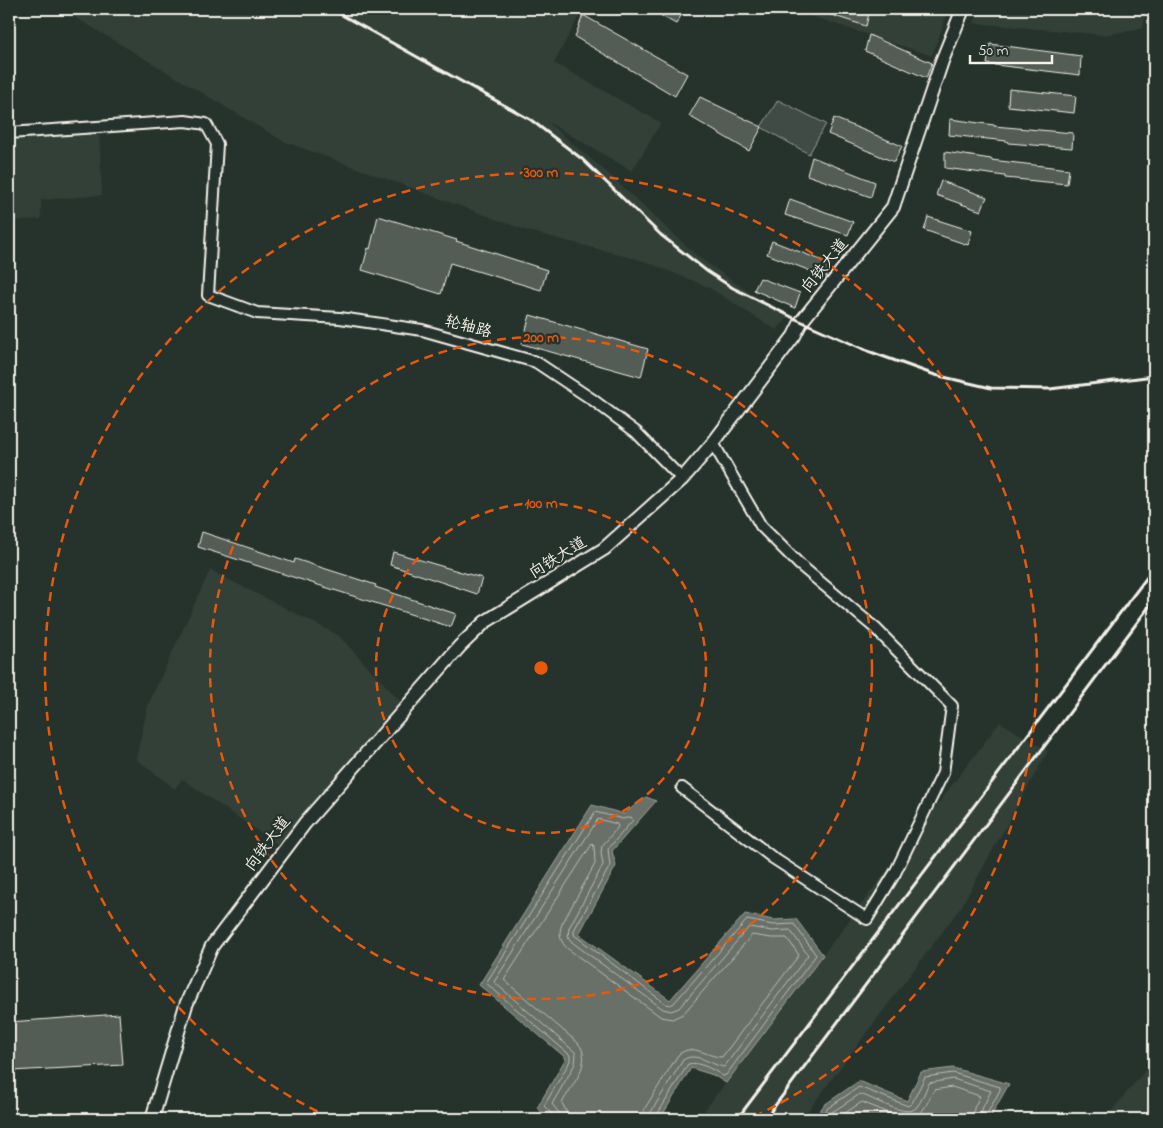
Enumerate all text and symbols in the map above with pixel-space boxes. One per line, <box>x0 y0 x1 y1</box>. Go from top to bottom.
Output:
scale bar <box>970 32 1053 64</box>
text: 50 m <box>978 40 1009 62</box>
text: 300 m <box>523 162 559 184</box>
street label: 向铁大道 <box>796 234 854 298</box>
street label: 轮轴路 <box>442 309 494 345</box>
text: 200 m <box>522 327 559 349</box>
text: 100 m <box>524 493 558 515</box>
street label: 向铁大道 <box>524 531 592 585</box>
centre of rings <box>532 659 550 677</box>
street label: 向铁大道 <box>239 811 297 877</box>

